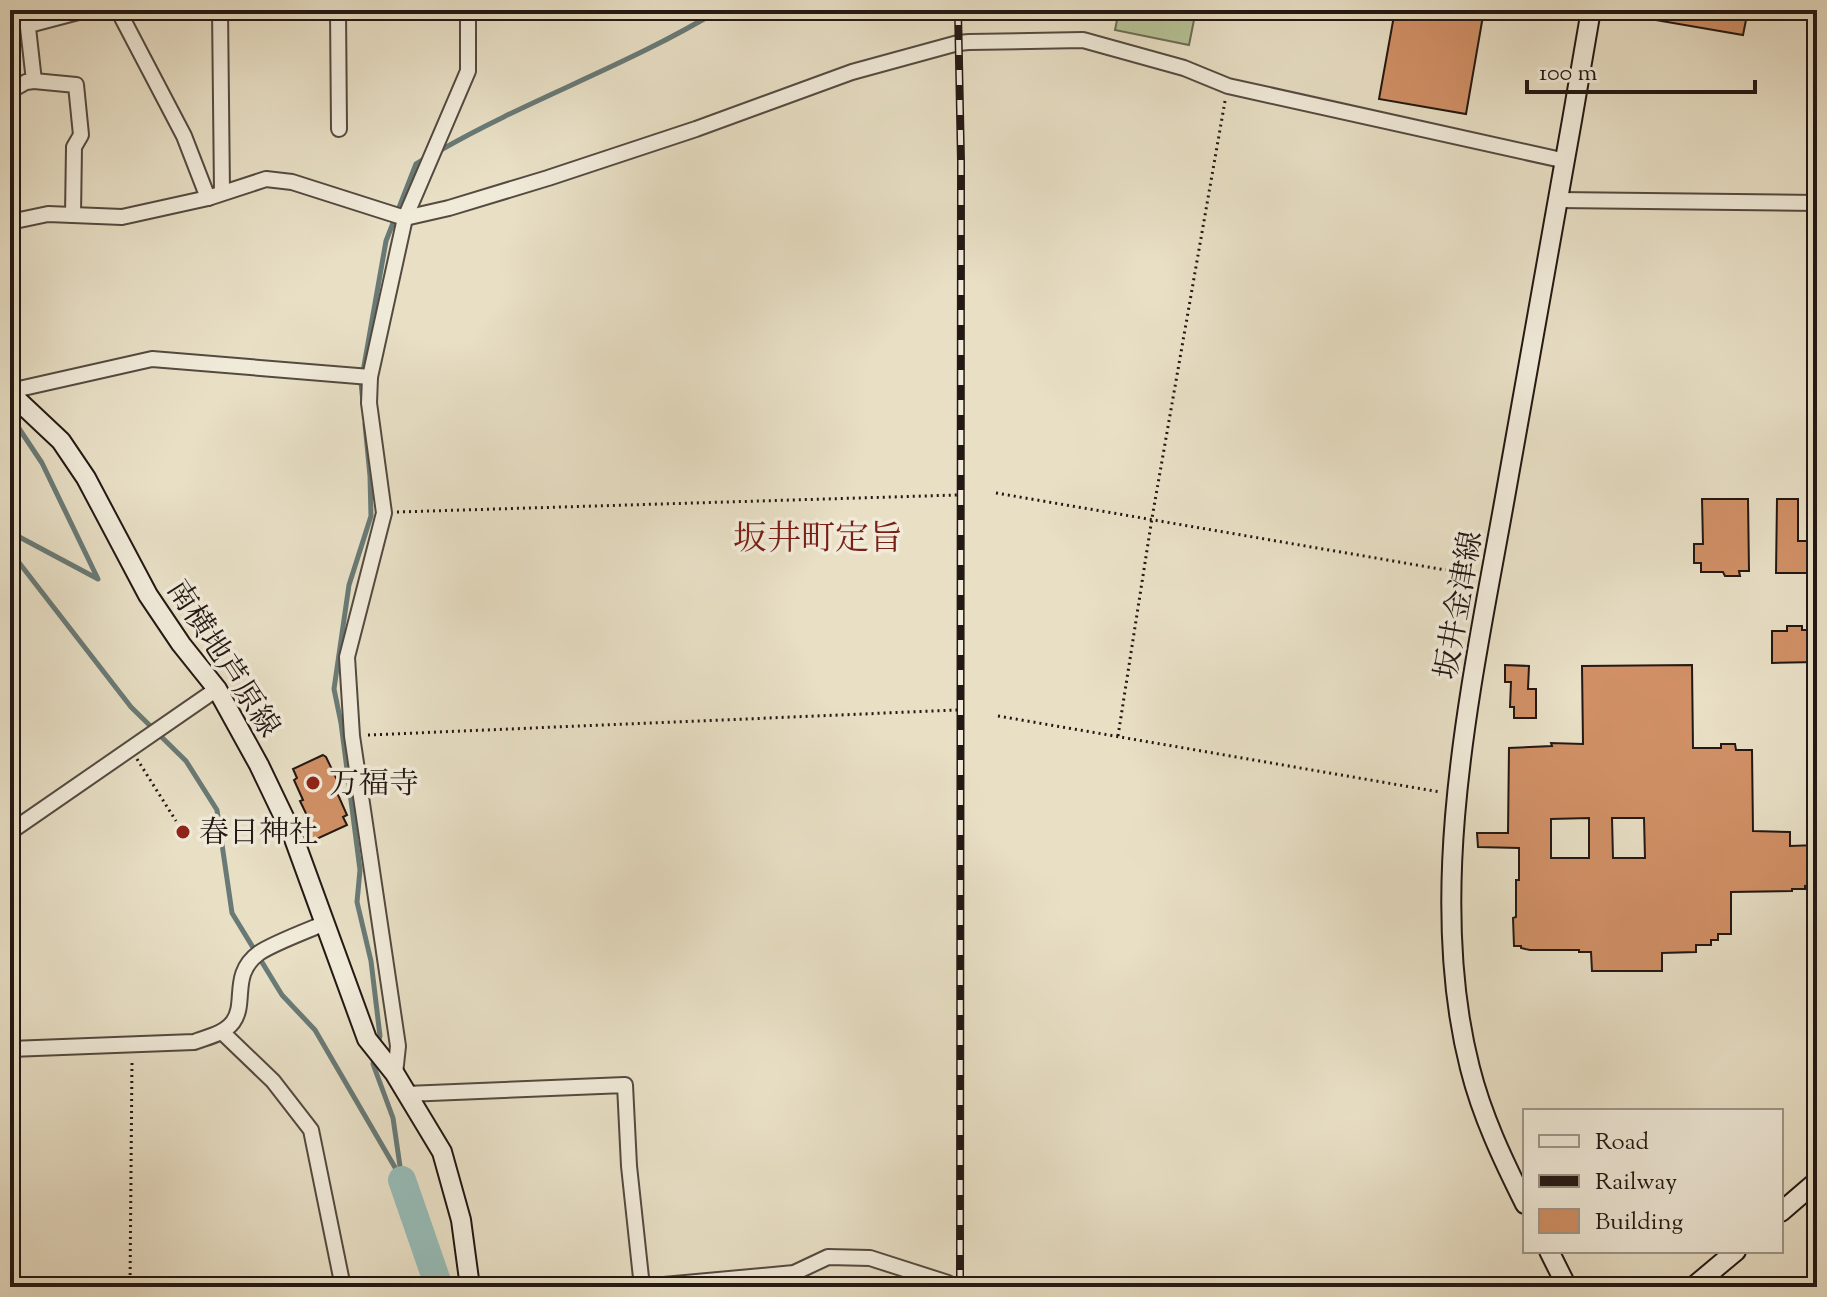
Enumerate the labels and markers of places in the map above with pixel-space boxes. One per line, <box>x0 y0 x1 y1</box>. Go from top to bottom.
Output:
place label: 万福寺 <box>329 764 419 807</box>
marker: 万福寺 <box>304 774 322 792</box>
place label: 春日神社 <box>199 813 319 856</box>
marker: 春日神社 <box>174 823 192 841</box>

